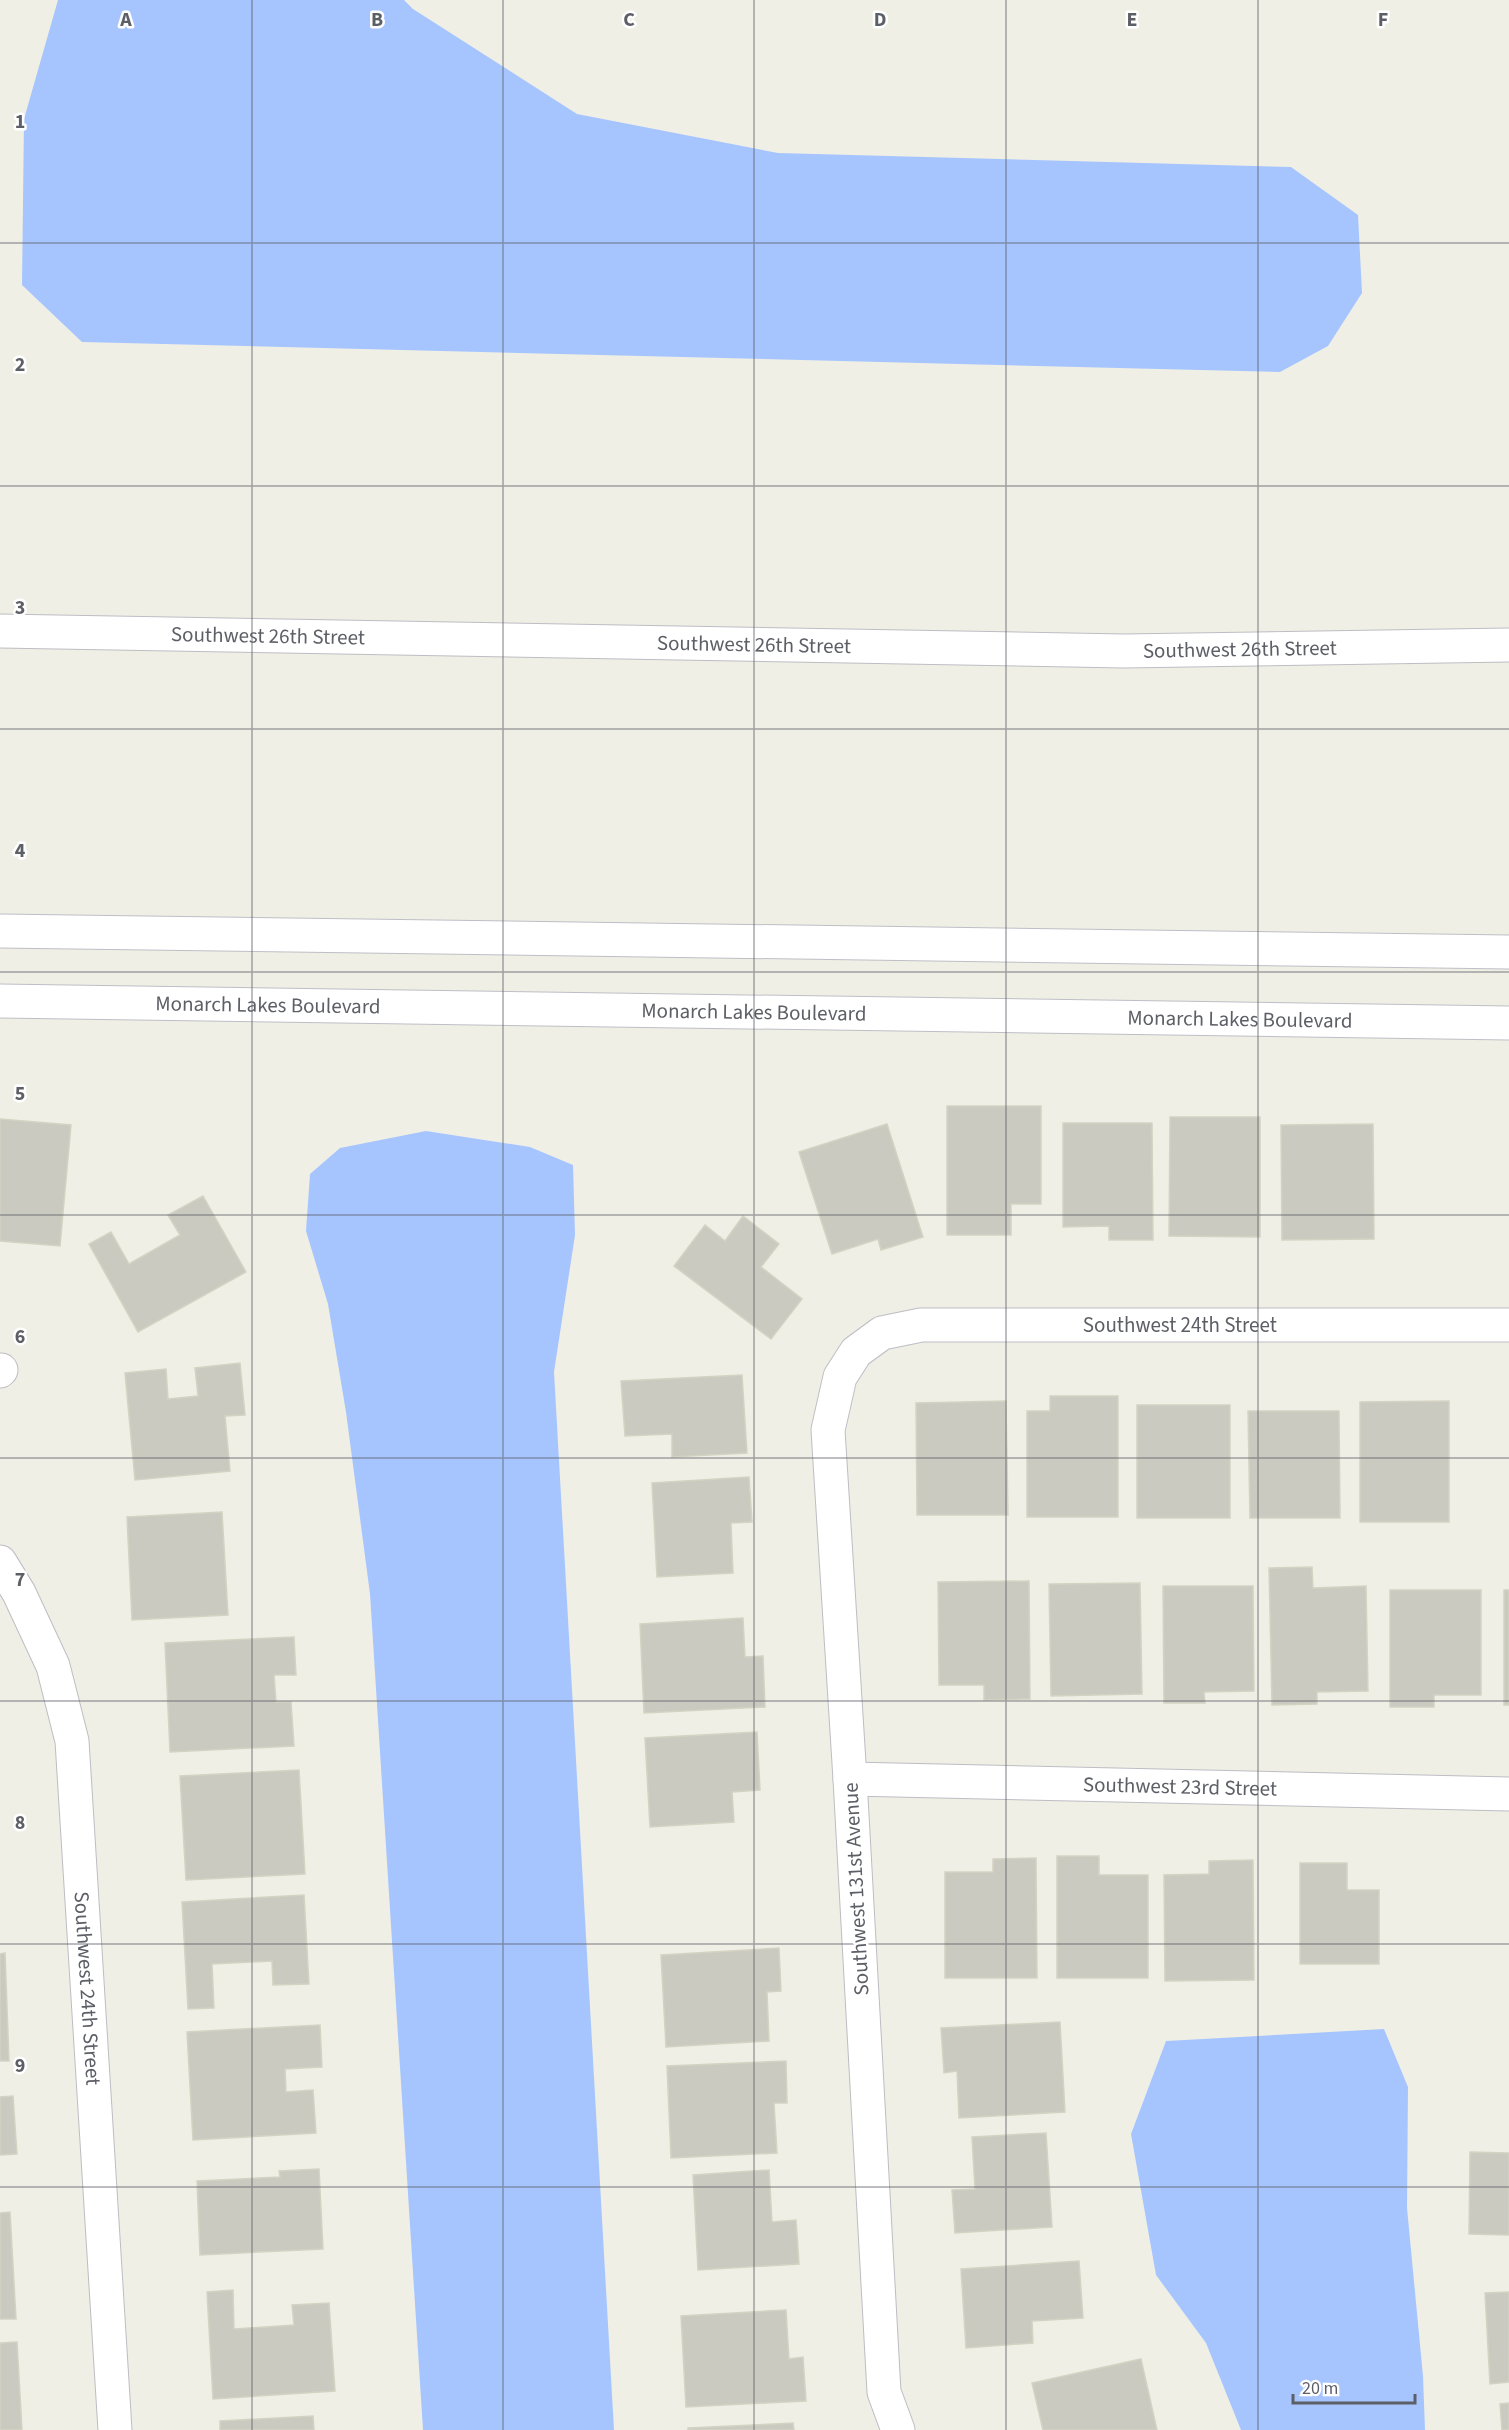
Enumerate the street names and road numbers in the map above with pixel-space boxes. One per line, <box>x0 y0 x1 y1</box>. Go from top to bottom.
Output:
street label: Southwest 26th Street <box>171 619 365 652</box>
street label: Southwest 26th Street <box>657 628 851 661</box>
street label: Southwest 26th Street <box>1143 633 1337 666</box>
street label: Monarch Lakes Boulevard <box>155 988 381 1022</box>
street label: Monarch Lakes Boulevard <box>641 995 867 1029</box>
street label: Monarch Lakes Boulevard <box>1127 1002 1353 1036</box>
street label: Southwest 24th Street <box>1083 1310 1277 1340</box>
street label: Southwest 23rd Street <box>1082 1769 1277 1804</box>
street label: Southwest 131st Avenue <box>835 1782 877 1996</box>
street label: Southwest 24th Street <box>66 1890 108 2086</box>

